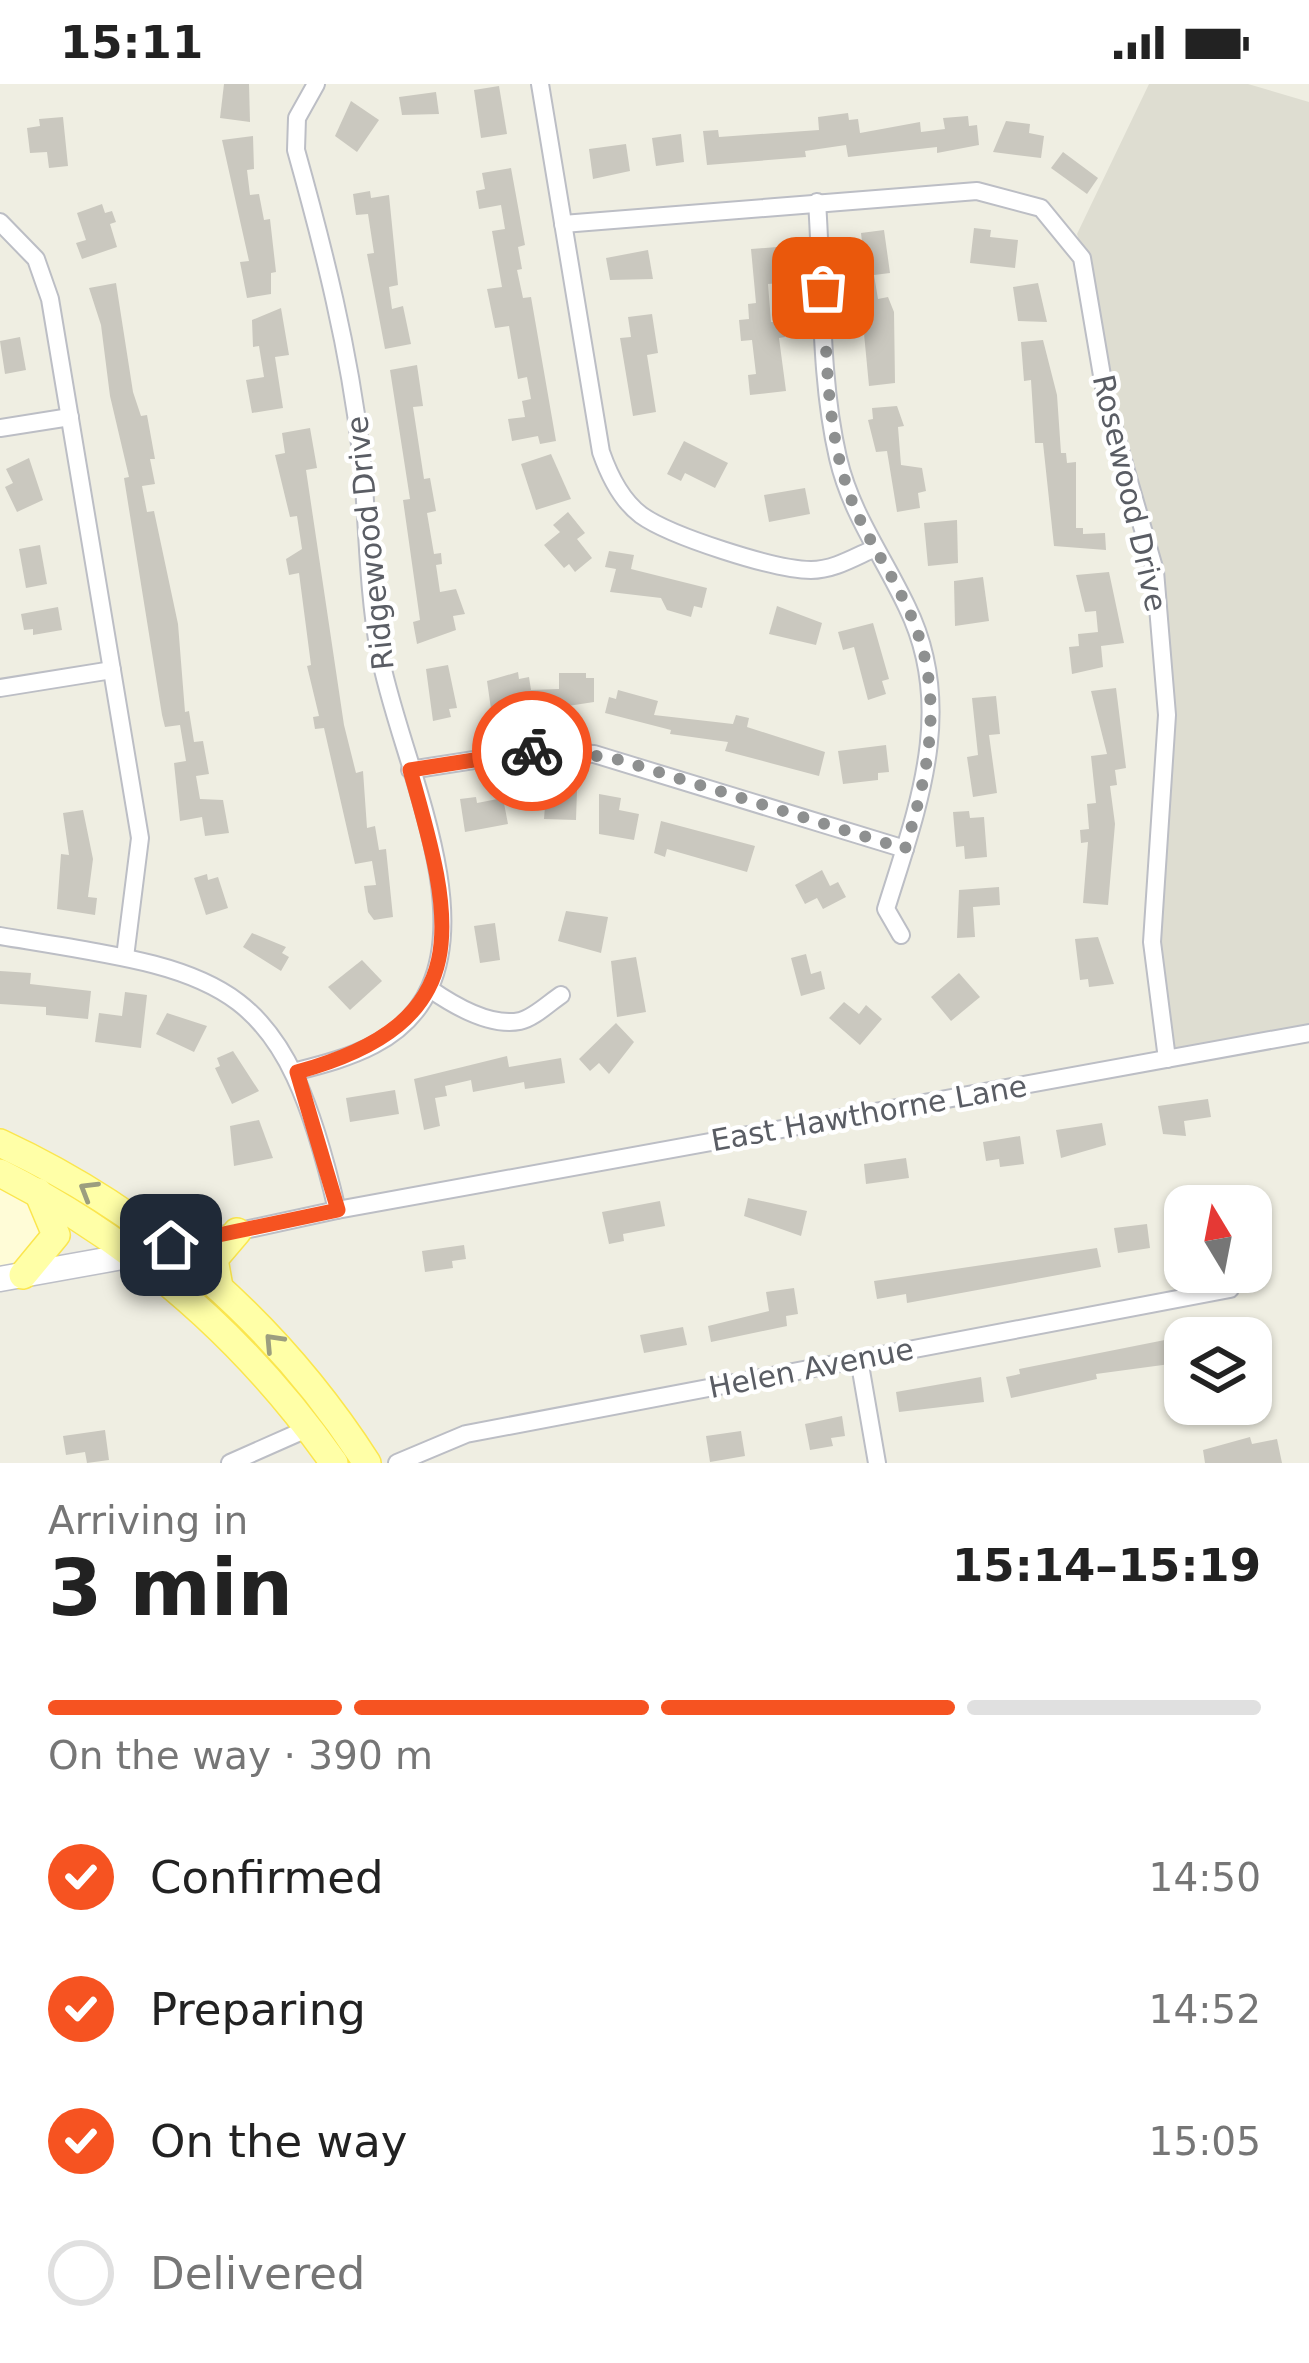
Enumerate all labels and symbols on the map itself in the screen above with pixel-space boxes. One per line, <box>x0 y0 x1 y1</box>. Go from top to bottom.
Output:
pin <box>772 237 874 339</box>
street label: Rosewood Drive <box>1086 371 1174 615</box>
street label: Ridgewood Drive <box>339 414 401 672</box>
courier <box>472 691 592 811</box>
street label: East Hawthorne Lane <box>708 1068 1030 1158</box>
one-way arrow <box>79 1182 101 1204</box>
north arrow <box>1164 1185 1272 1293</box>
pin <box>120 1194 222 1296</box>
street label: Helen Avenue <box>706 1331 916 1405</box>
one-way arrow <box>266 1334 287 1355</box>

